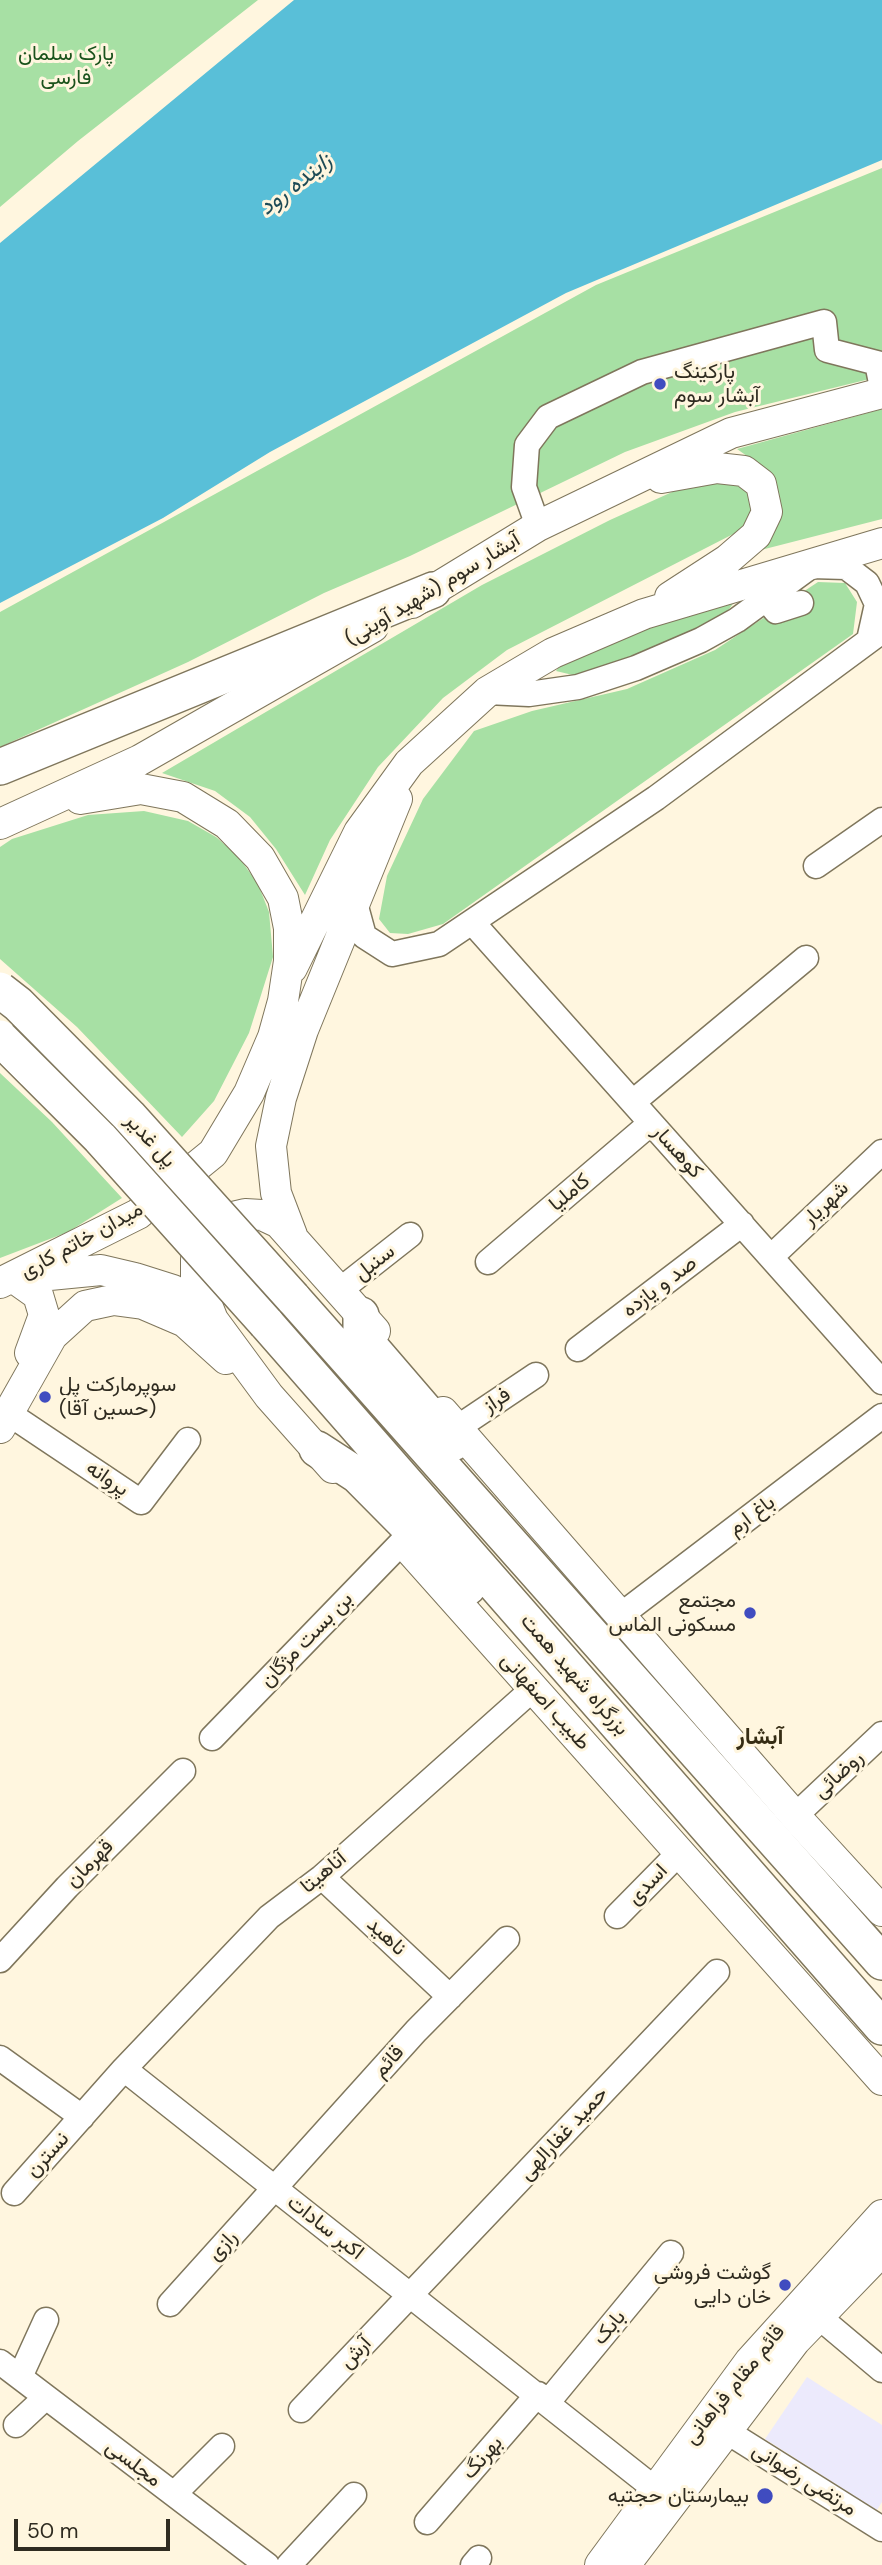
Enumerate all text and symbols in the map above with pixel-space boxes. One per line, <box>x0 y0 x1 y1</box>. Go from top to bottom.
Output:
park label: پارک سلمان فارسی <box>18 41 114 91</box>
water label: زاینده رود <box>254 148 338 222</box>
place label: پارکینگ آبشار سوم <box>674 359 759 409</box>
marker: پارکینگ آبشار سوم <box>652 376 668 392</box>
street label: آبشار سوم (شهید آوینی) <box>341 528 525 652</box>
street label: پل غدیر <box>119 1109 181 1173</box>
street label: کوهسار <box>646 1120 708 1184</box>
street label: کاملیا <box>544 1169 596 1217</box>
street label: شهریار <box>798 1176 854 1232</box>
street label: میدان خاتم کاری <box>16 1197 148 1285</box>
street label: سنبل <box>350 1239 400 1287</box>
street label: صد و یازده <box>618 1251 702 1323</box>
place label: سوپرمارکت پل (حسین آقا) <box>59 1372 176 1422</box>
street label: فراز <box>478 1383 516 1419</box>
marker: سوپرمارکت پل (حسین آقا) <box>37 1389 53 1405</box>
street label: پروانه <box>81 1456 133 1502</box>
street label: باغ ارم <box>724 1490 780 1542</box>
street label: بن بست مژگان <box>255 1587 359 1693</box>
place label: مجتمع مسکونی الماس <box>609 1588 736 1638</box>
marker: مجتمع مسکونی الماس <box>742 1605 758 1621</box>
street label: بزرگراه شهید همت <box>514 1609 634 1741</box>
street label: طبیب اصفهانی <box>495 1648 595 1756</box>
district label: آبشار <box>736 1724 784 1752</box>
street label: روضائی <box>809 1746 869 1804</box>
street label: قهرمان <box>61 1835 119 1893</box>
street label: آناهیتا <box>296 1847 352 1899</box>
street label: اسدی <box>622 1859 674 1911</box>
street label: ناهید <box>361 1912 411 1962</box>
street label: قائم <box>368 2041 410 2083</box>
street label: حمید غفارالهی <box>514 2082 614 2186</box>
street label: نسترن <box>21 2127 75 2183</box>
street label: اکبر سادات <box>282 2190 368 2266</box>
street label: رازی <box>203 2225 243 2267</box>
place label: گوشت فروشی خان دایی <box>654 2260 771 2310</box>
marker: گوشت فروشی خان دایی <box>777 2277 793 2293</box>
street label: بابک <box>588 2305 632 2351</box>
street label: قائم مقام فراهانی <box>679 2320 791 2450</box>
street label: آرش <box>335 2332 377 2374</box>
street label: بهرنگ <box>457 2431 509 2485</box>
street label: مجلسی <box>100 2435 166 2493</box>
street label: مرتضی رضوانی <box>747 2438 861 2522</box>
place label: بیمارستان حجتیه <box>608 2483 749 2509</box>
marker: بیمارستان حجتیه <box>755 2486 775 2506</box>
scale bar <box>18 2506 173 2550</box>
text: 50 m <box>27 2517 78 2545</box>

